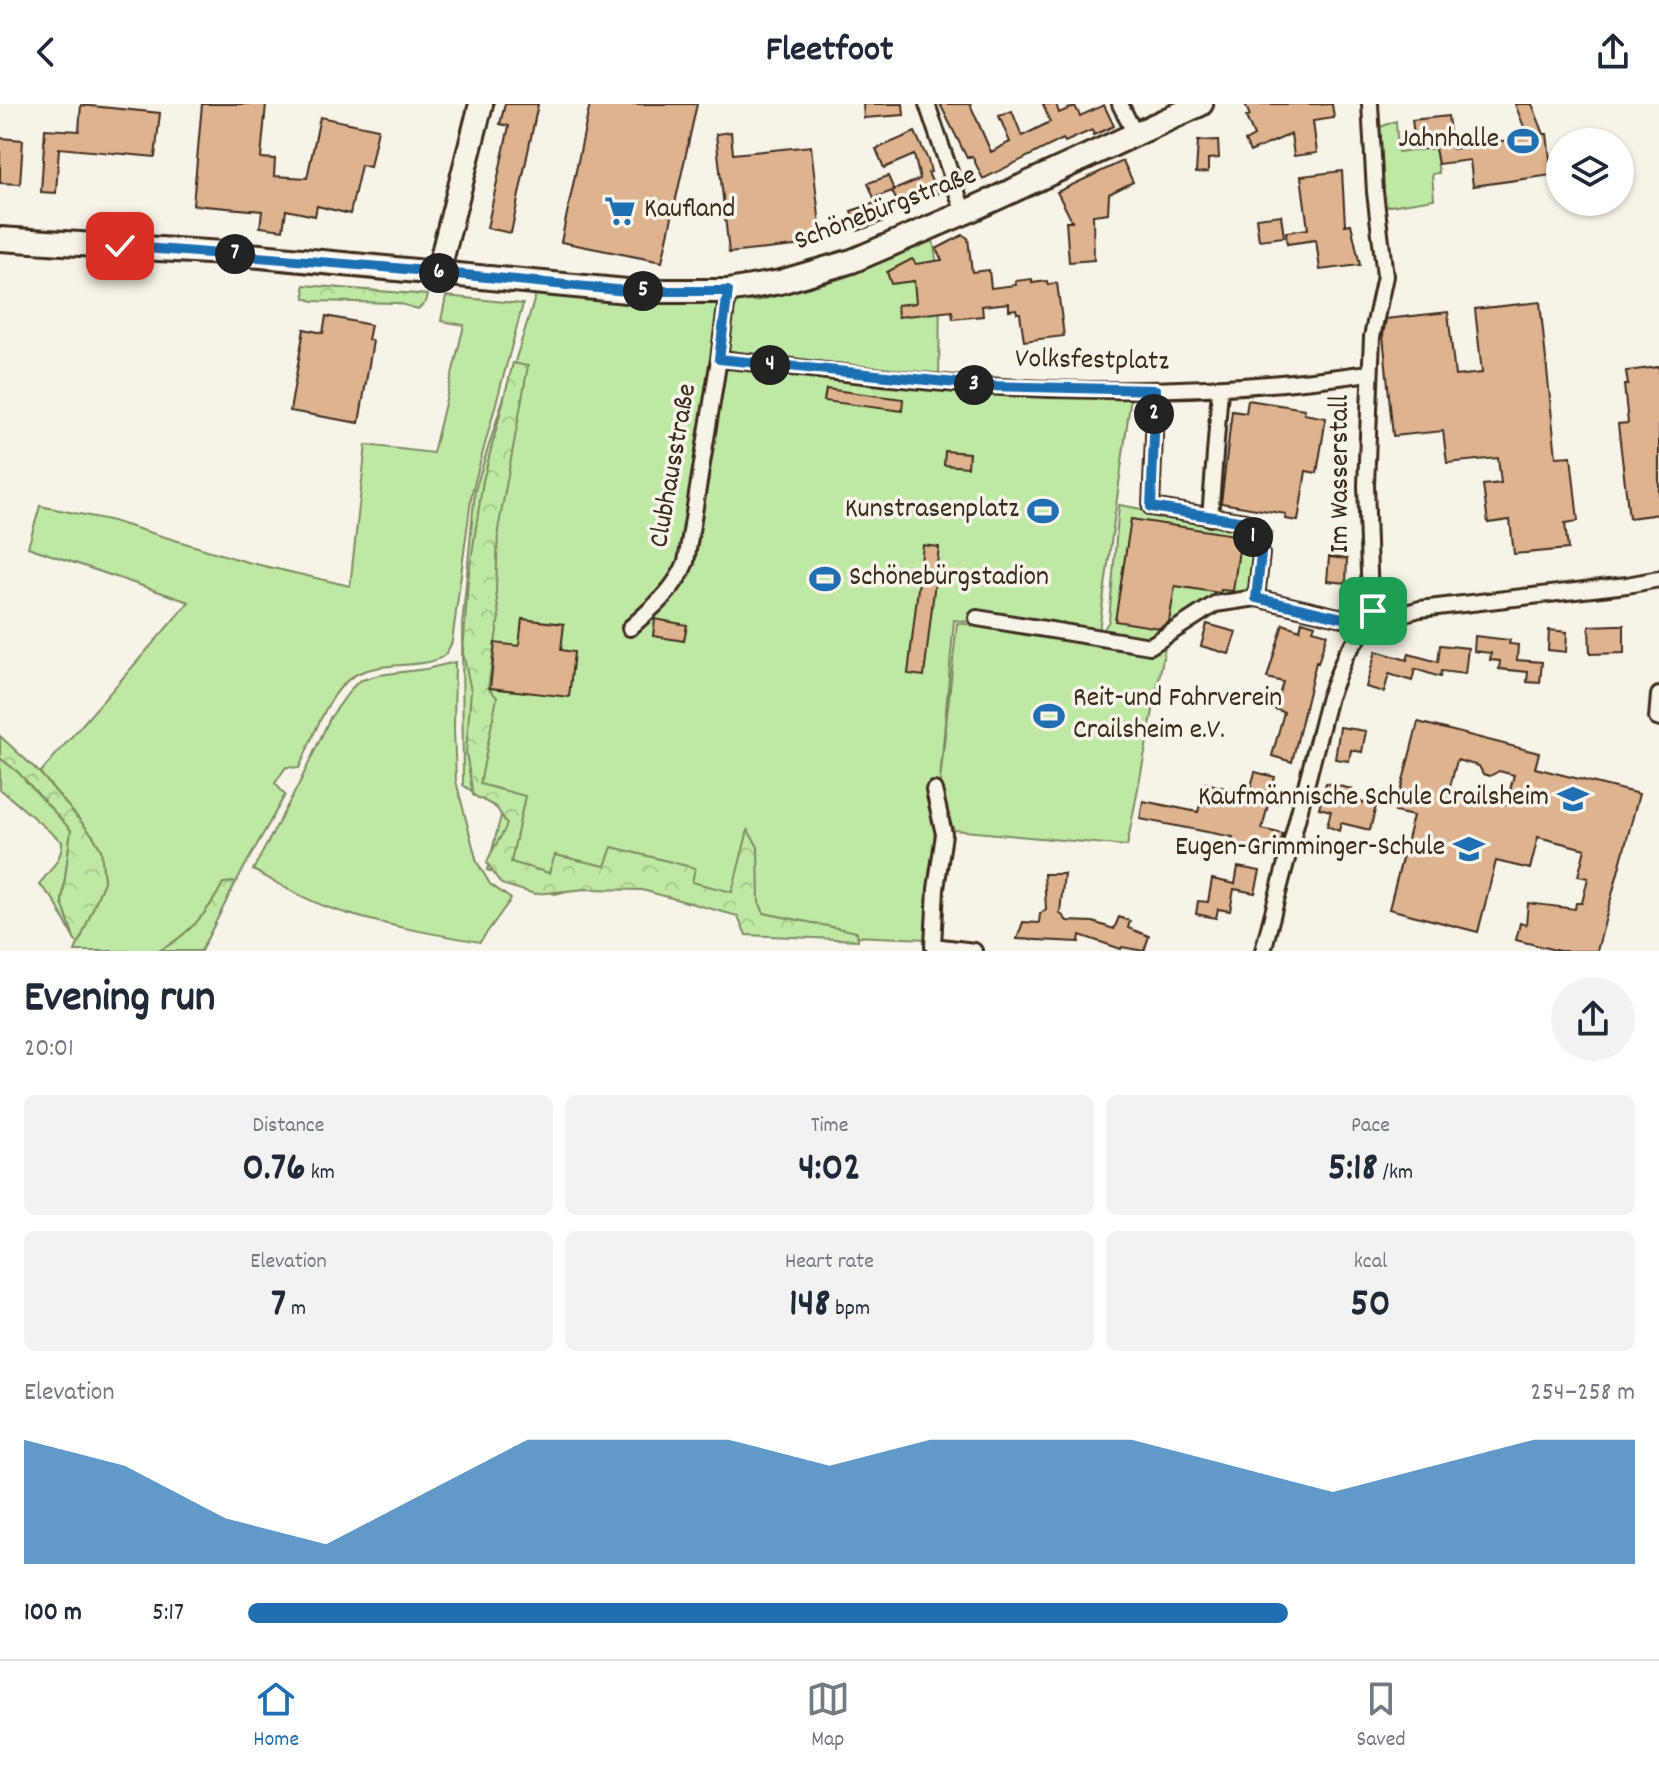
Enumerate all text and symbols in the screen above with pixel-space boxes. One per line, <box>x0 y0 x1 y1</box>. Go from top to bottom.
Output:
text: Fleetfoot <box>766 26 893 78</box>
icon: back <box>24 30 68 74</box>
icon: share <box>1591 30 1635 74</box>
place label: Jahnhalle <box>1398 121 1499 161</box>
sports icon: Jahnhalle <box>1506 124 1540 158</box>
map controls <box>1546 128 1634 216</box>
button: layers <box>1546 128 1634 216</box>
street label: Schönebürgstraße <box>789 157 983 263</box>
place label: Kaufland <box>644 191 735 231</box>
supermarket icon: Kaufland <box>603 194 637 228</box>
pin <box>86 212 154 280</box>
icon: check <box>98 224 142 268</box>
pin: 7 <box>215 234 255 274</box>
text: 7 <box>231 238 239 269</box>
pin: 6 <box>419 253 459 293</box>
text: 6 <box>434 257 444 288</box>
pin: 5 <box>623 271 663 311</box>
text: 5 <box>638 275 648 306</box>
street label: Volksfestplatz <box>1015 341 1170 383</box>
pin: 4 <box>750 345 790 385</box>
text: 4 <box>765 349 775 380</box>
pin: 3 <box>954 365 994 405</box>
text: 3 <box>969 369 979 400</box>
street label: Clubhausstraße <box>641 381 709 551</box>
pin: 2 <box>1134 394 1174 434</box>
street label: Im Wasserstall <box>1322 394 1362 553</box>
text: 2 <box>1149 398 1159 429</box>
place label: Kunstrasenplatz <box>845 491 1019 531</box>
sports icon: Kunstrasenplatz <box>1026 494 1060 528</box>
pin: 1 <box>1233 517 1273 557</box>
text: 1 <box>1251 521 1255 552</box>
place label: Schönebürgstadion <box>849 559 1049 599</box>
sports icon: Schönebürgstadion <box>808 562 842 596</box>
pin <box>1339 577 1407 645</box>
icon: arrive <box>1351 589 1395 633</box>
place label: Reit-und Fahrverein Crailsheim e.V. <box>1073 680 1282 752</box>
sports icon: Reit-und Fahrverein Crailsheim e.V. <box>1032 699 1066 733</box>
place label: Kaufmännische Schule Crailsheim <box>1198 779 1549 819</box>
school or university icon: Kaufmännische Schule Crailsheim <box>1556 782 1590 816</box>
place label: Eugen-Grimminger-Schule <box>1175 829 1445 869</box>
school or university icon: Eugen-Grimminger-Schule <box>1452 832 1486 866</box>
text: Evening run <box>24 969 215 1032</box>
button: share <box>1551 977 1635 1061</box>
text: 20:01 <box>24 1031 74 1068</box>
text: Distance <box>253 1111 324 1142</box>
text: Time <box>811 1111 848 1142</box>
text: Pace <box>1351 1111 1390 1142</box>
text: 0.76 <box>242 1142 306 1199</box>
text: 4:02 <box>798 1142 861 1199</box>
text: 5:18 <box>1328 1142 1378 1199</box>
text: km <box>306 1158 335 1189</box>
text: /km <box>1378 1158 1413 1189</box>
text: Elevation <box>250 1247 327 1278</box>
text: Heart rate <box>785 1247 874 1278</box>
text: kcal <box>1354 1247 1387 1278</box>
text: 7 <box>271 1278 286 1335</box>
text: 148 <box>789 1278 830 1335</box>
text: 50 <box>1350 1278 1391 1335</box>
text: m <box>286 1294 306 1325</box>
text: bpm <box>830 1294 870 1325</box>
text: Elevation <box>24 1375 114 1412</box>
text: 254–258 m <box>1530 1375 1635 1412</box>
text: 100 m <box>24 1595 82 1632</box>
text: 5:17 <box>152 1595 184 1632</box>
tab: Home <box>253 1677 299 1756</box>
tab: Map <box>806 1677 850 1756</box>
tab: Saved <box>1356 1677 1406 1756</box>

